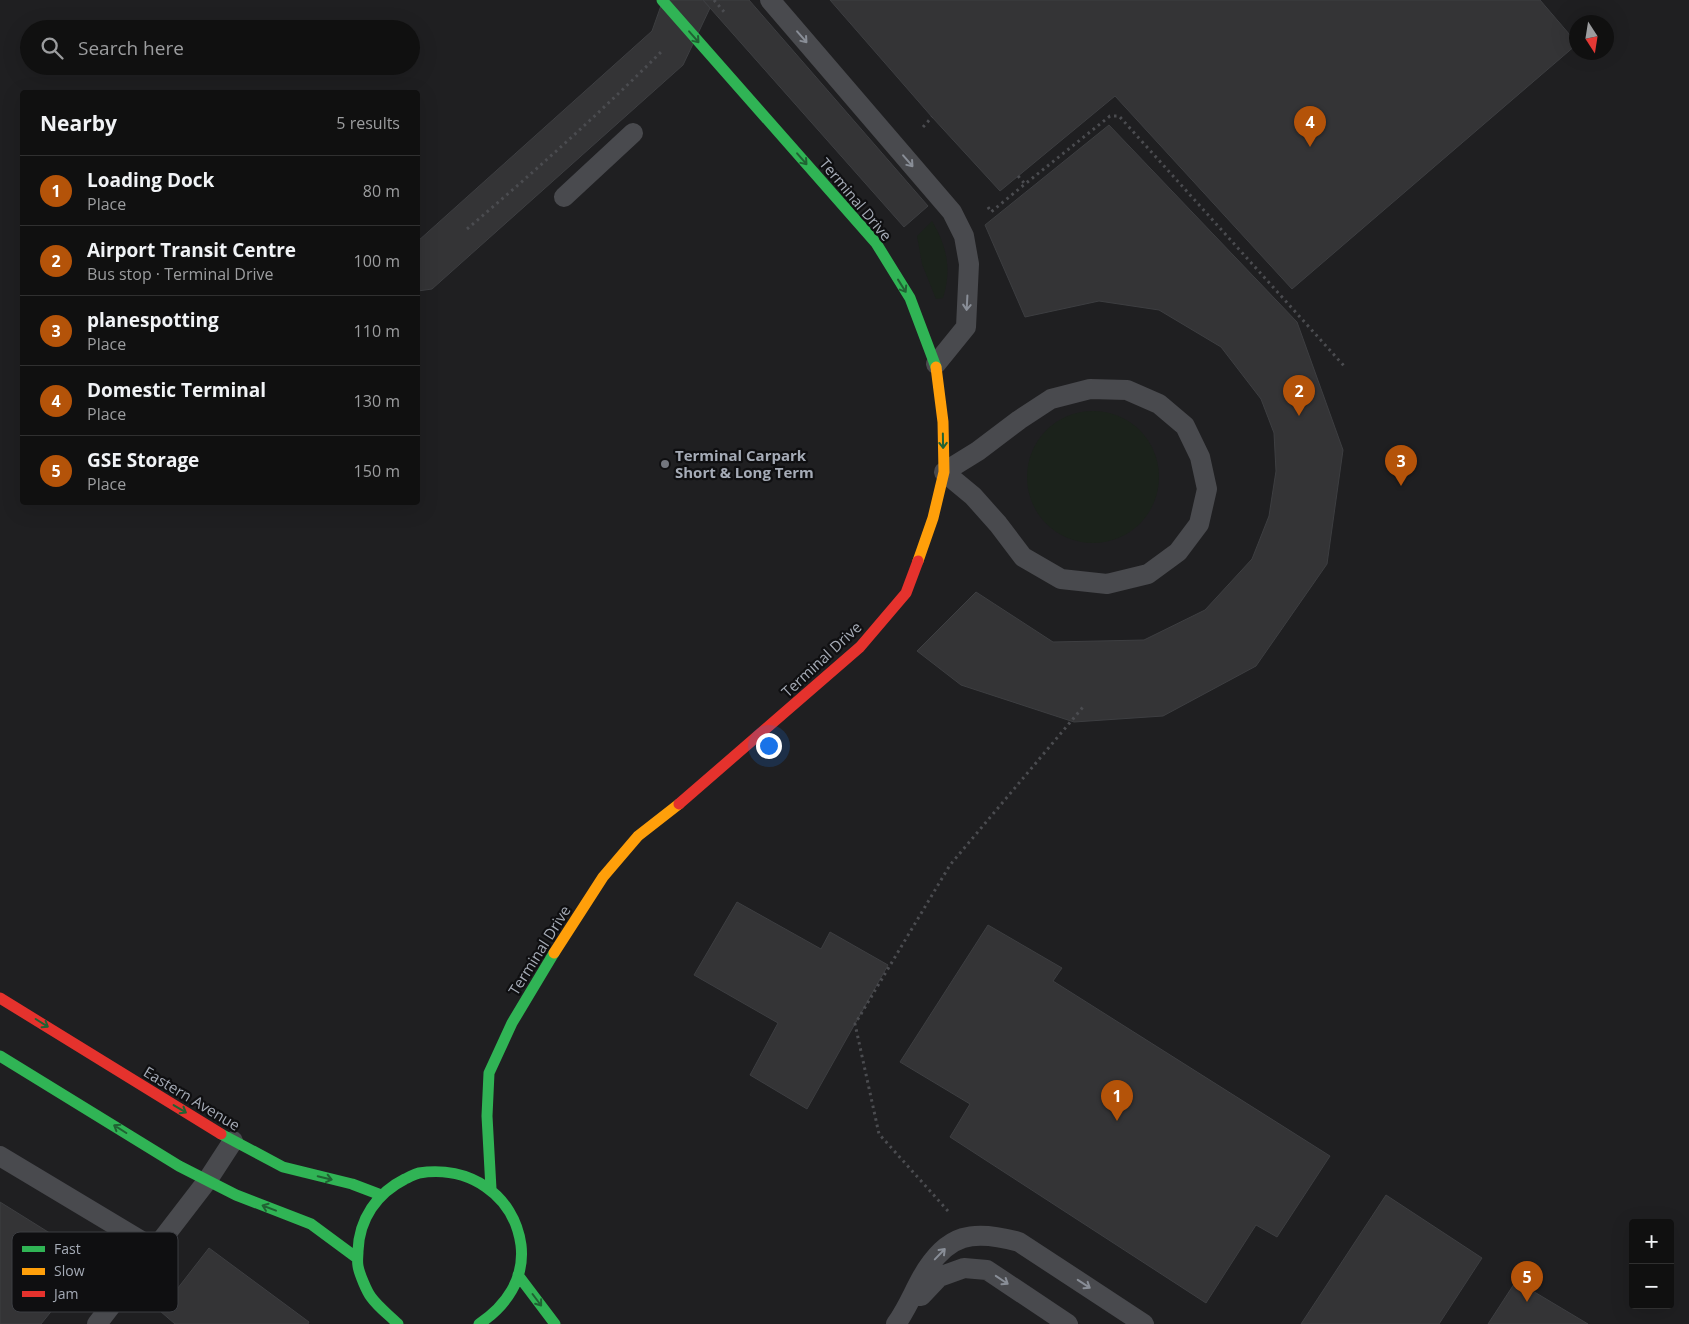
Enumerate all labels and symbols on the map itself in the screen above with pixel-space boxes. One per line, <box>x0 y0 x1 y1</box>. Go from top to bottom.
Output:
north arrow <box>1569 15 1614 60</box>
one-way arrow <box>689 30 700 43</box>
one-way arrow <box>796 30 807 43</box>
pin: 4 <box>1294 106 1326 147</box>
one-way arrow <box>796 152 807 165</box>
street label: Terminal Drive <box>815 153 897 245</box>
one-way arrow <box>902 154 913 167</box>
one-way arrow <box>898 278 908 292</box>
one-way arrow <box>963 295 972 311</box>
pin: 2 <box>1283 375 1315 416</box>
one-way arrow <box>938 432 948 448</box>
place label: Terminal Carpark Short & Long Term <box>675 445 814 482</box>
pin: 3 <box>1385 445 1417 486</box>
marker: Terminal Carpark Short & Long Term <box>659 458 671 470</box>
street label: Terminal Drive <box>777 617 865 701</box>
your location <box>756 733 782 759</box>
street label: Terminal Drive <box>503 901 575 999</box>
one-way arrow <box>34 1019 48 1029</box>
street label: Eastern Avenue <box>140 1061 244 1135</box>
pin: 1 <box>1101 1080 1133 1121</box>
one-way arrow <box>172 1104 186 1114</box>
one-way arrow <box>113 1124 127 1134</box>
one-way arrow <box>317 1174 333 1183</box>
one-way arrow <box>262 1203 278 1212</box>
legend <box>12 1232 178 1312</box>
text: Fast <box>54 1239 81 1258</box>
one-way arrow <box>934 1247 946 1260</box>
text: Slow <box>54 1261 85 1280</box>
pin: 5 <box>1511 1261 1543 1302</box>
one-way arrow <box>995 1275 1009 1285</box>
one-way arrow <box>1076 1279 1090 1289</box>
text: Jam <box>52 1284 79 1303</box>
one-way arrow <box>532 1293 542 1307</box>

